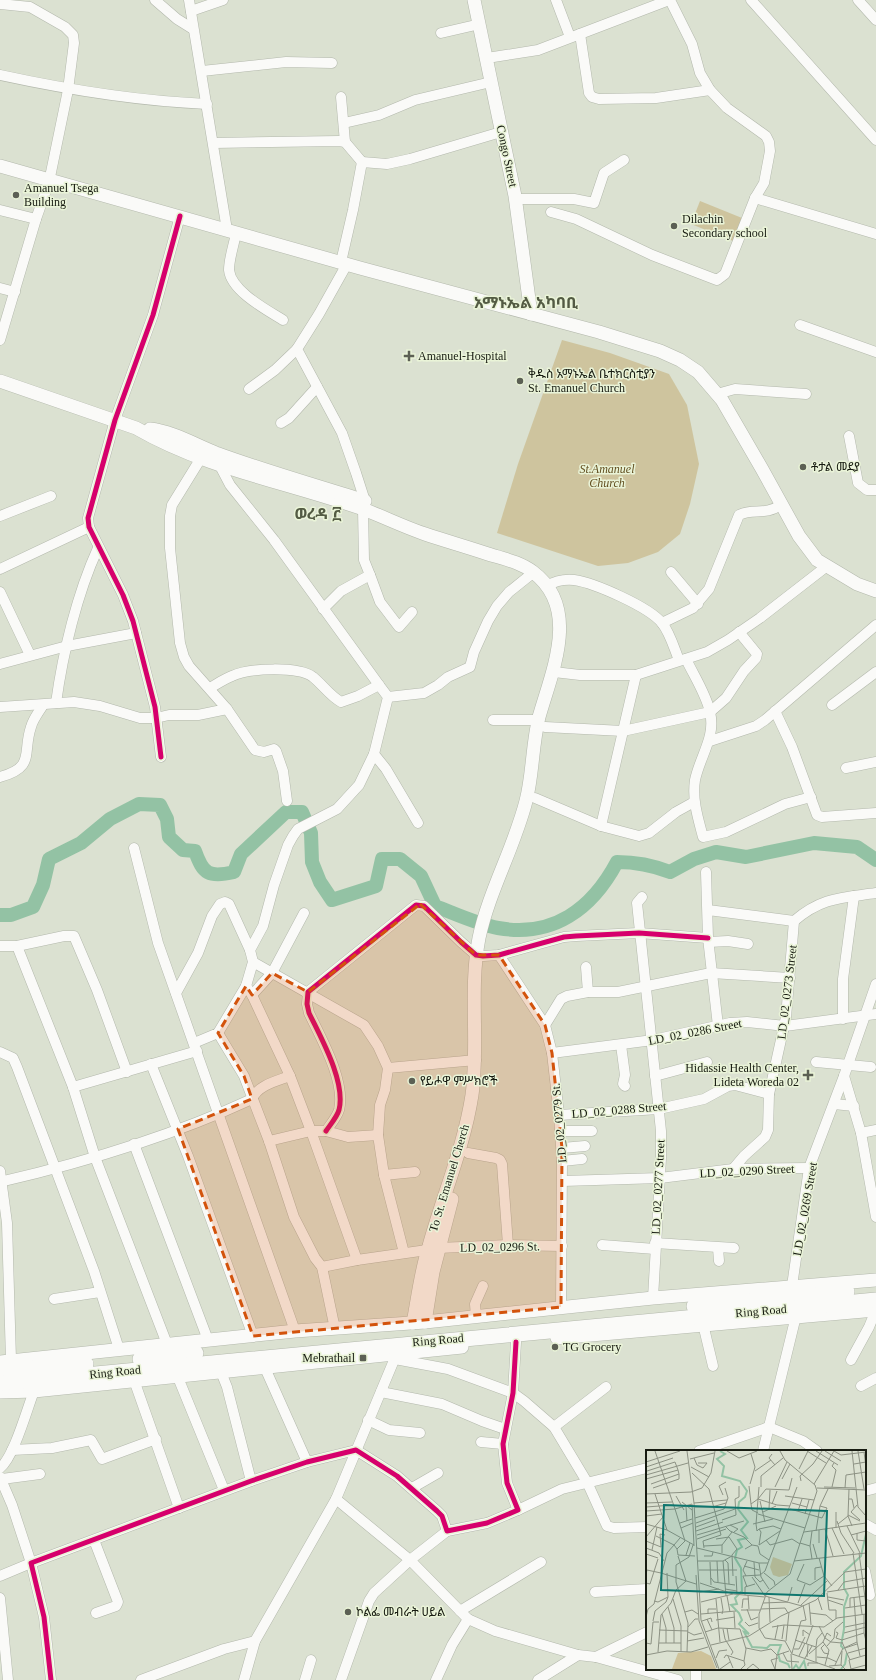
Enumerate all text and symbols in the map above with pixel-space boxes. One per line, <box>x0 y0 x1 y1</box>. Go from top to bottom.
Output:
street label: Congo Street <box>494 124 521 189</box>
place label: Amanuel Tsega Building <box>24 181 99 209</box>
marker: Amanuel Tsega Building <box>11 190 21 200</box>
place label: Dilachin Secondary school <box>682 212 768 240</box>
marker: Dilachin Secondary school <box>669 221 679 231</box>
district label: አማኑኤል አካባቢ <box>474 294 578 311</box>
place label: Amanuel-Hospital <box>418 349 507 363</box>
marker: Amanuel-Hospital <box>403 350 415 362</box>
place label: ቅዱስ አማኑኤል ቤተክርስቲያን St. Emanuel Church <box>528 367 655 395</box>
marker: ቅዱስ አማኑኤል ቤተክርስቲያን St. Emanuel Church <box>515 376 525 386</box>
place label: ቶታል መደያ <box>811 460 860 474</box>
park label: St.Amanuel Church <box>580 462 635 490</box>
marker: ቶታል መደያ <box>798 462 808 472</box>
district label: ወረዳ ፫ <box>294 505 342 522</box>
street label: LD_02_0273 Street <box>774 943 800 1040</box>
street label: LD_02_0286 Street <box>647 1016 744 1048</box>
place label: Hidassie Health Center, Lideta Woreda 02 <box>685 1061 799 1089</box>
marker: Hidassie Health Center, Lideta Woreda 02 <box>802 1069 814 1081</box>
place label: የይሖዋ ምሥክሮች <box>420 1074 498 1088</box>
marker: የይሖዋ ምሥክሮች <box>407 1076 417 1086</box>
street label: LD_02_0279 St. <box>549 1083 569 1163</box>
street label: LD_02_0288 Street <box>571 1099 668 1121</box>
street label: To St. Emanuel Cherch <box>426 1122 472 1234</box>
street label: LD_02_0277 Street <box>649 1139 668 1235</box>
street label: LD_02_0269 Street <box>790 1160 820 1257</box>
street label: LD_02_0290 Street <box>699 1161 795 1180</box>
street label: LD_02_0296 St. <box>460 1239 540 1255</box>
street label: Ring Road <box>735 1302 787 1320</box>
street label: Ring Road <box>412 1331 464 1349</box>
place label: TG Grocery <box>563 1340 621 1354</box>
marker: TG Grocery <box>550 1342 560 1352</box>
place label: Mebrathail <box>302 1351 356 1365</box>
marker: Mebrathail <box>358 1353 368 1363</box>
street label: Ring Road <box>89 1362 141 1382</box>
inset map <box>646 1450 866 1670</box>
place label: ኮልፌ መብራት ሀይል <box>356 1605 445 1619</box>
marker: ኮልፌ መብራት ሀይል <box>343 1607 353 1617</box>

